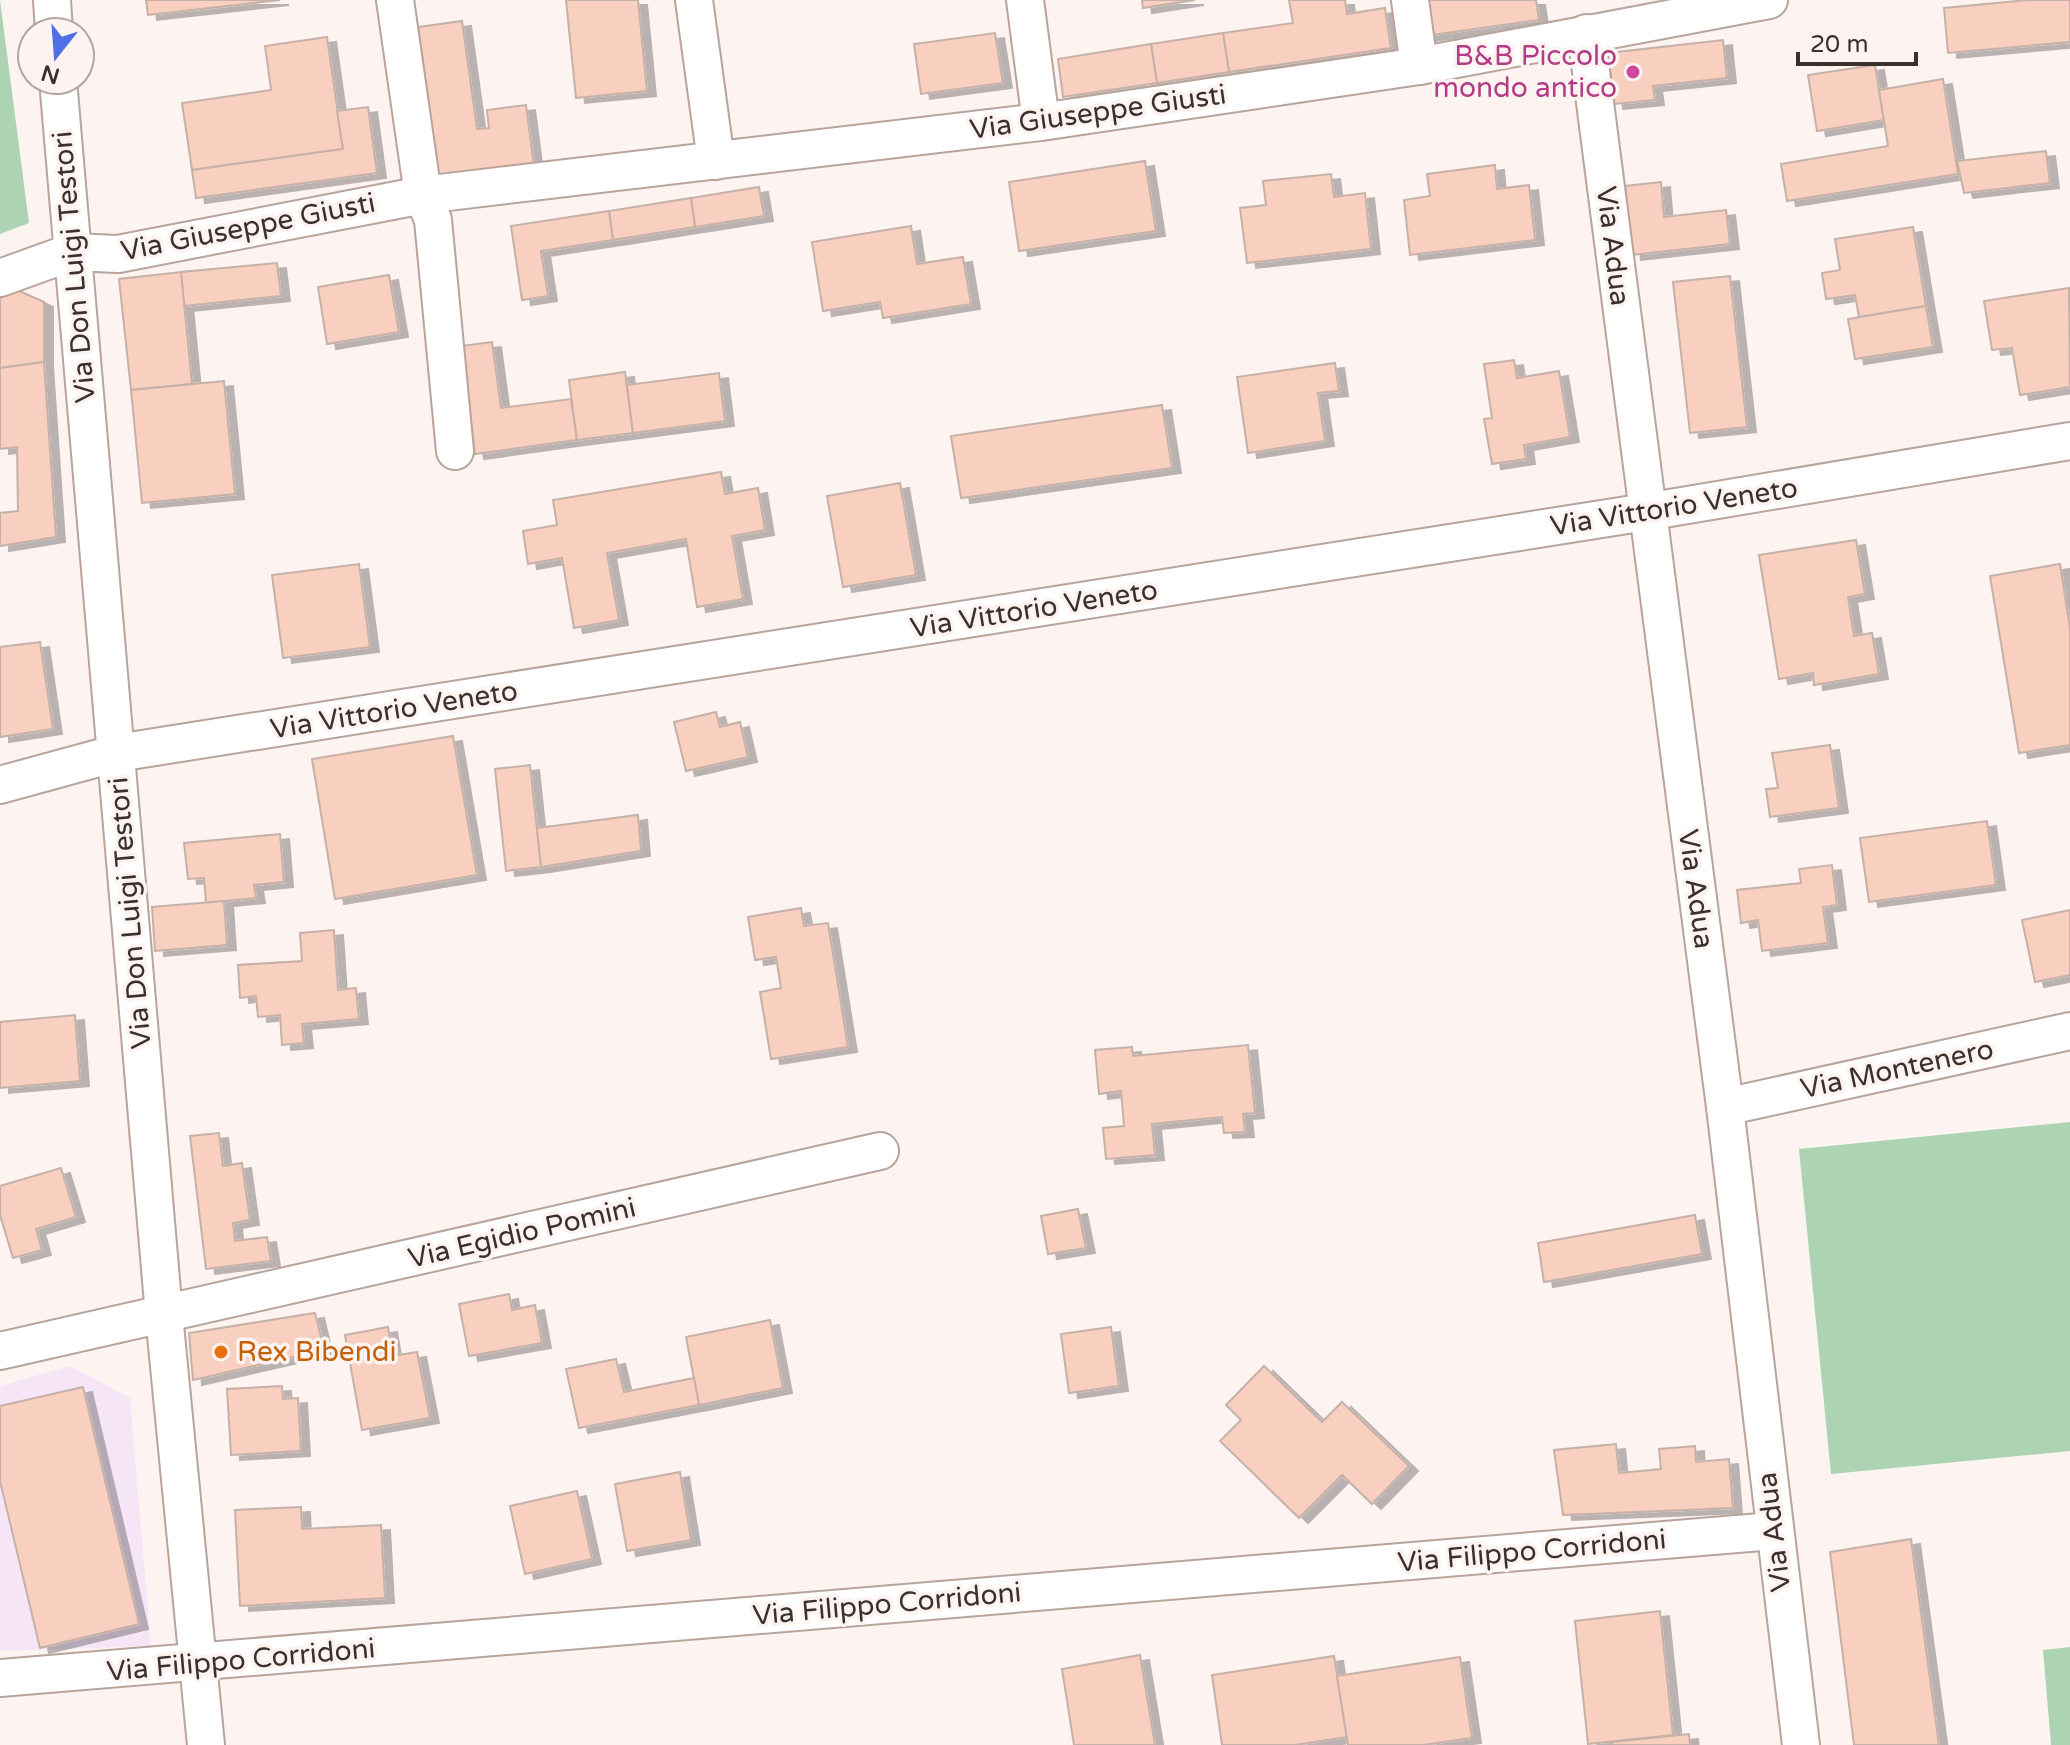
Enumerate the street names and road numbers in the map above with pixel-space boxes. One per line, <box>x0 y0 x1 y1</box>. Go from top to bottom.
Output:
street label: Via Giuseppe Giusti <box>968 77 1228 147</box>
street label: Via Don Luigi Testori <box>45 130 103 404</box>
street label: Via Adua <box>1589 184 1637 308</box>
street label: Via Giuseppe Giusti <box>118 186 378 268</box>
street label: Via Vittorio Veneto <box>1548 471 1800 543</box>
street label: Via Vittorio Veneto <box>908 573 1160 645</box>
street label: Via Vittorio Veneto <box>268 674 520 746</box>
street label: Via Don Luigi Testori <box>101 776 159 1050</box>
street label: Via Adua <box>1671 827 1721 951</box>
street label: Via Montenero <box>1798 1032 1996 1106</box>
street label: Via Egidio Pomini <box>405 1190 639 1276</box>
street label: Via Adua <box>1750 1470 1798 1594</box>
street label: Via Filippo Corridoni <box>1396 1522 1668 1580</box>
street label: Via Filippo Corridoni <box>751 1575 1023 1633</box>
street label: Via Filippo Corridoni <box>105 1631 377 1689</box>

